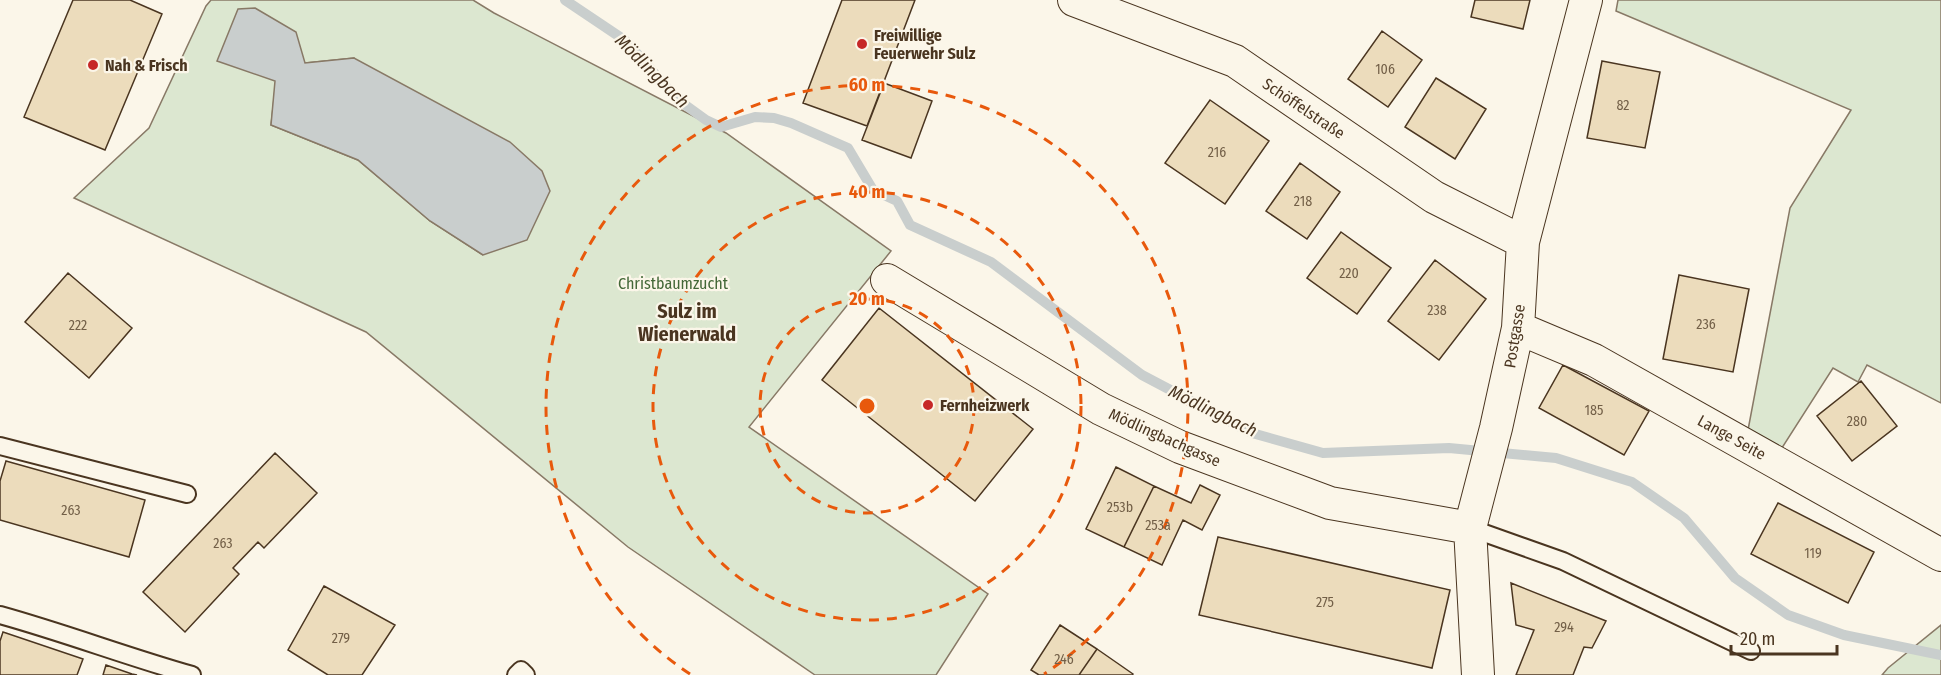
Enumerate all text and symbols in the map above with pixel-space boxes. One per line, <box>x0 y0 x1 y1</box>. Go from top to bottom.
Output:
place label: Freiwillige Feuerwehr Sulz <box>874 26 976 63</box>
water label: Mödlingbach <box>610 29 694 113</box>
marker: Freiwillige Feuerwehr Sulz <box>855 37 869 51</box>
place label: Nah & Frisch <box>105 56 188 75</box>
marker: Nah & Frisch <box>86 58 100 72</box>
house number: 106 <box>1375 61 1395 78</box>
text: 60 m <box>849 74 885 96</box>
street label: Schöffelstraße <box>1259 74 1348 143</box>
house number: 82 <box>1616 97 1630 114</box>
house number: 216 <box>1208 144 1226 161</box>
text: 40 m <box>849 181 885 203</box>
house number: 218 <box>1294 193 1312 210</box>
house number: 220 <box>1339 265 1359 282</box>
park label: Christbaumzucht <box>618 274 729 293</box>
text: 20 m <box>848 288 885 310</box>
district label: Sulz im Wienerwald <box>638 299 736 346</box>
house number: 238 <box>1427 302 1447 319</box>
street label: Postgasse <box>1500 303 1529 369</box>
house number: 236 <box>1696 316 1716 333</box>
house number: 222 <box>69 317 87 334</box>
water label: Mödlingbach <box>1165 380 1261 442</box>
centre of rings <box>857 396 877 416</box>
place label: Fernheizwerk <box>940 396 1030 415</box>
marker: Fernheizwerk <box>921 398 935 412</box>
house number: 185 <box>1585 402 1603 419</box>
street label: Mödlingbachgasse <box>1106 404 1224 471</box>
street label: Lange Seite <box>1694 411 1769 464</box>
house number: 280 <box>1847 413 1867 430</box>
house number: 253b <box>1107 499 1133 516</box>
house number: 263 <box>61 502 81 519</box>
house number: 253a <box>1145 517 1171 534</box>
house number: 263 <box>213 535 233 552</box>
house number: 119 <box>1804 545 1822 562</box>
house number: 275 <box>1316 594 1334 611</box>
scale bar <box>1731 618 1838 656</box>
house number: 294 <box>1554 619 1574 636</box>
text: 20 m <box>1740 628 1775 650</box>
house number: 279 <box>332 630 350 647</box>
house number: 246 <box>1054 651 1074 668</box>

